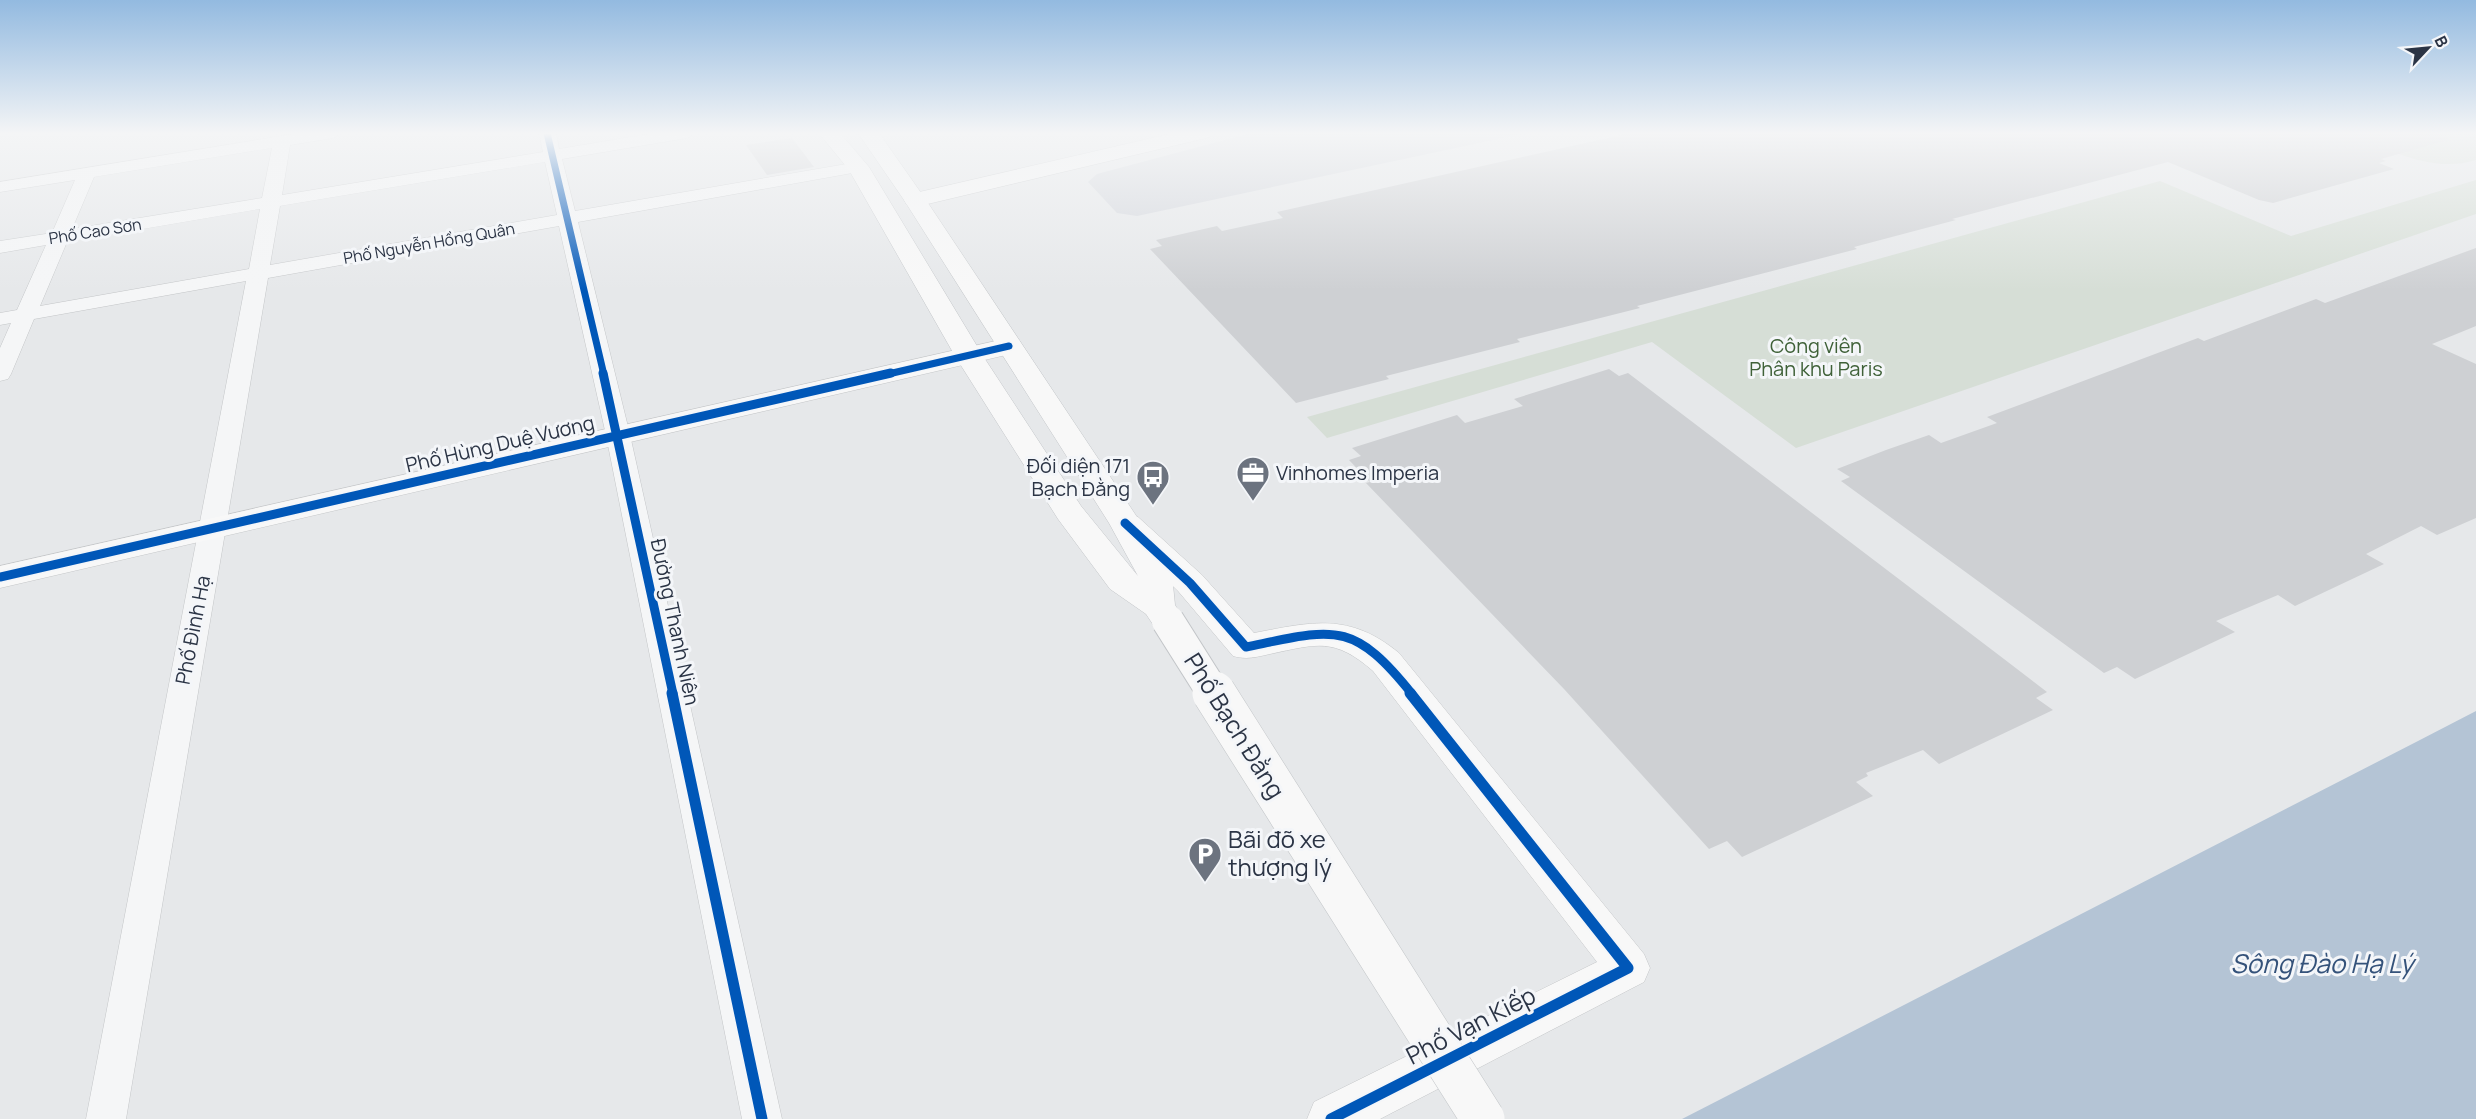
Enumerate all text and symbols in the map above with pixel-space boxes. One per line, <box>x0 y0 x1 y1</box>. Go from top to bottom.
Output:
north arrow <box>2398 18 2458 78</box>
text: B <box>2429 32 2454 51</box>
street label: Phố Cao Sơn <box>47 213 143 249</box>
street label: Phố Nguyễn Hồng Quân <box>342 217 516 269</box>
park label: Công viên Phân khu Paris <box>1749 332 1883 382</box>
street label: Phố Hùng Duệ Vương <box>403 409 597 478</box>
place label: Đối diện 171 Bạch Đằng <box>1027 452 1130 502</box>
office icon: Vinhomes Imperia <box>1235 455 1271 502</box>
bus stop icon: Đối diện 171 Bạch Đằng <box>1135 459 1171 506</box>
place label: Vinhomes Imperia <box>1276 459 1439 486</box>
street label: Đường Thanh Niên <box>645 536 706 708</box>
street label: Phố Đình Hạ <box>169 573 216 687</box>
street label: Phố Bạch Đằng <box>1177 646 1293 804</box>
place label: Bãi đõ xe thượng lý <box>1228 822 1332 883</box>
parking icon: Bãi đõ xe thượng lý <box>1187 836 1223 883</box>
water label: Sông Đào Hạ Lý <box>2231 945 2417 981</box>
street label: Phố Vạn Kiếp <box>1400 978 1541 1071</box>

